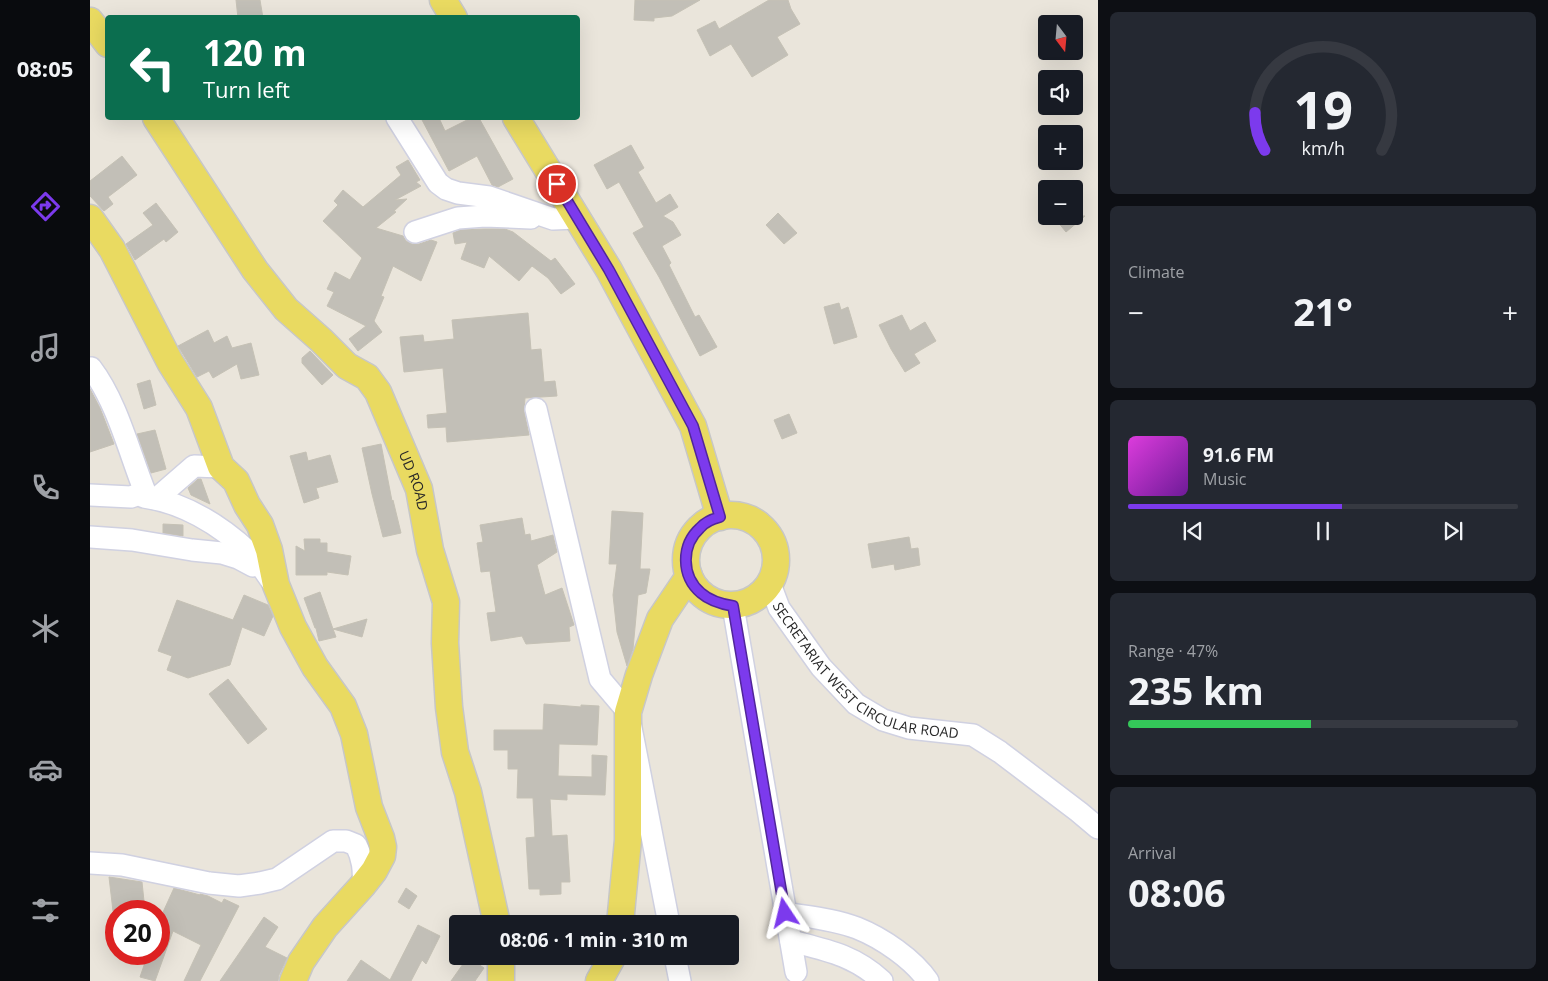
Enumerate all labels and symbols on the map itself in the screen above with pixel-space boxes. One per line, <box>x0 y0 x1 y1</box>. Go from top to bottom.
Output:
north arrow <box>1038 15 1082 60</box>
pin <box>536 163 578 205</box>
street label: UD ROAD <box>395 448 433 512</box>
street label: SECRETARIAT WEST CIRCULAR ROAD <box>769 600 960 742</box>
position arrow <box>758 886 810 938</box>
speed limit sign: 20 <box>105 900 170 965</box>

